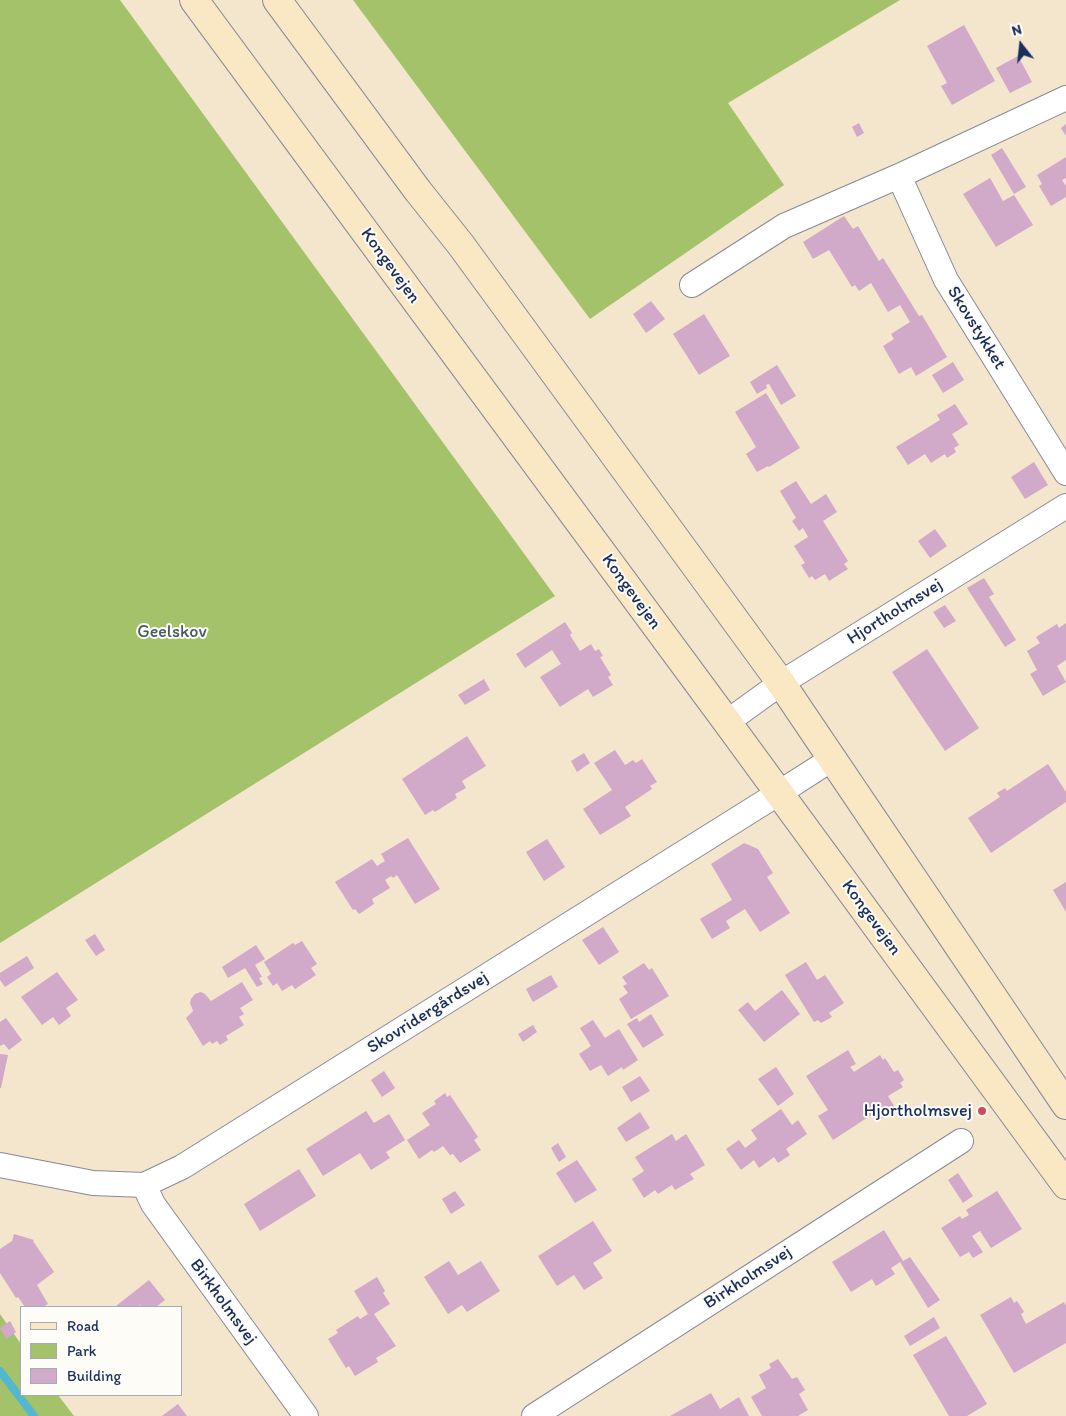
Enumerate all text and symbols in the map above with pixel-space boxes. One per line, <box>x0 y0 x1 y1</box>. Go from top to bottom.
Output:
north arrow <box>996 20 1046 70</box>
text: N <box>1010 21 1024 40</box>
street label: Kongevejen <box>355 224 425 308</box>
street label: Skovstykket <box>942 282 1010 374</box>
street label: Kongevejen <box>596 550 666 634</box>
street label: Hjortholmsvej <box>843 574 947 650</box>
park label: Geelskov <box>137 621 207 643</box>
street label: Kongevejen <box>836 876 906 960</box>
street label: Skovridergårdsvej <box>363 967 493 1059</box>
place label: Hjortholmsvej <box>864 1100 972 1122</box>
marker: Hjortholmsvej <box>976 1105 988 1117</box>
street label: Birkholmsvej <box>700 1242 796 1314</box>
street label: Birkholmsvej <box>185 1255 261 1349</box>
legend <box>20 1306 182 1396</box>
text: Road <box>67 1317 99 1335</box>
text: Park <box>67 1342 97 1360</box>
text: Building <box>67 1367 121 1385</box>

